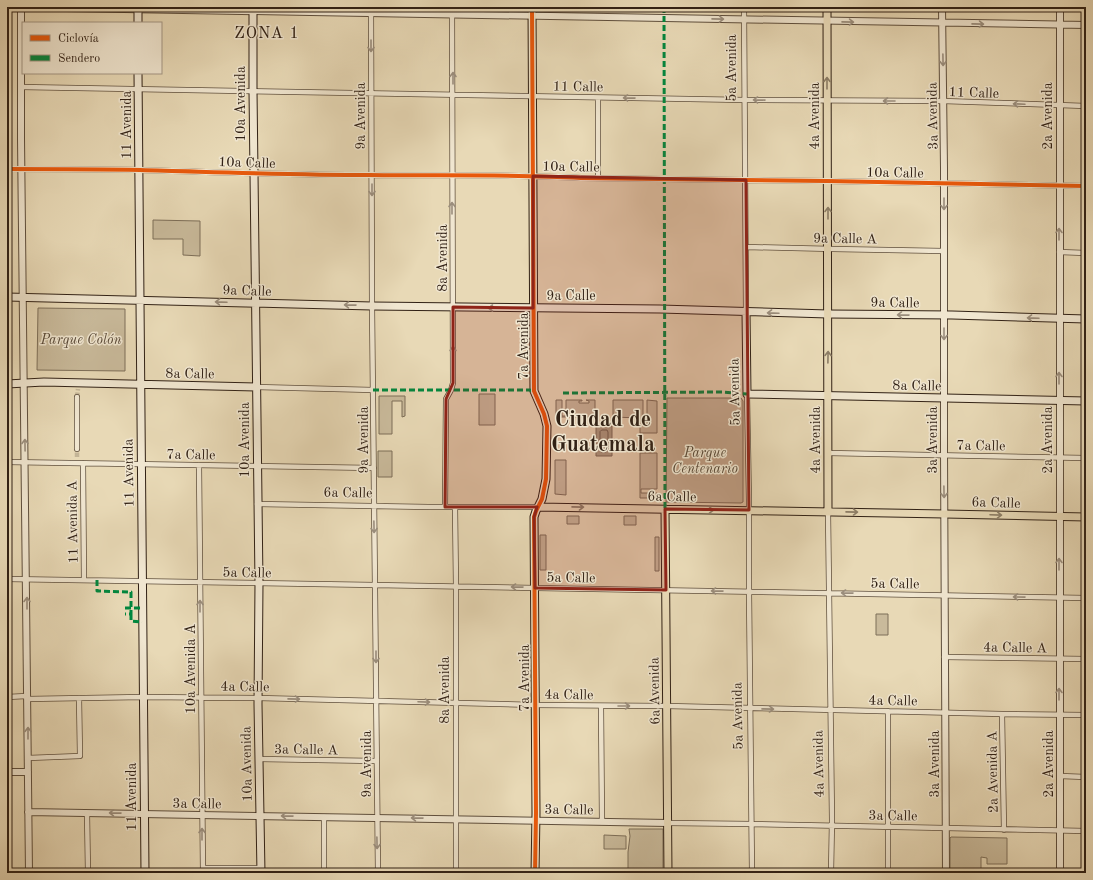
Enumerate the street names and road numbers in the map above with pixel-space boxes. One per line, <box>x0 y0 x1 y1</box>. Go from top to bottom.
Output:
street label: 5a Avenida <box>725 34 739 102</box>
street label: 10a Avenida <box>234 66 248 142</box>
street label: 11 Calle <box>553 80 603 94</box>
street label: 9a Avenida <box>354 82 368 150</box>
street label: 4a Avenida <box>808 82 822 150</box>
street label: 3a Avenida <box>925 82 941 150</box>
street label: 2a Avenida <box>1041 82 1055 150</box>
street label: 11 Calle <box>949 85 999 101</box>
street label: 11 Avenida <box>120 91 134 159</box>
street label: 10a Calle <box>218 155 276 171</box>
street label: 10a Calle <box>542 160 600 174</box>
street label: 10a Calle <box>866 166 924 180</box>
street label: 8a Avenida <box>436 224 450 292</box>
street label: 9a Calle A <box>813 231 877 247</box>
street label: 9a Calle <box>222 283 272 299</box>
street label: 9a Calle <box>546 289 596 303</box>
street label: 9a Calle <box>870 296 920 310</box>
street label: 7a Avenida <box>517 312 531 380</box>
street label: 5a Avenida <box>727 358 743 426</box>
street label: 8a Calle <box>165 367 215 381</box>
street label: 8a Calle <box>892 379 942 393</box>
street label: 10a Avenida <box>238 402 252 478</box>
street label: 9a Avenida <box>357 406 371 474</box>
street label: 4a Avenida <box>809 406 823 474</box>
street label: 3a Avenida <box>926 406 940 474</box>
street label: 2a Avenida <box>1041 406 1055 474</box>
street label: 11 Avenida <box>121 438 137 507</box>
street label: 7a Calle <box>956 439 1006 453</box>
street label: 7a Calle <box>166 448 216 462</box>
street label: 11 Avenida A <box>65 480 81 564</box>
street label: 6a Calle <box>323 486 373 500</box>
street label: 6a Calle <box>647 490 697 504</box>
street label: 6a Calle <box>971 495 1021 511</box>
street label: 5a Calle <box>222 566 272 580</box>
street label: 5a Calle <box>546 571 596 585</box>
street label: 5a Calle <box>870 577 920 591</box>
street label: 10a Avenida A <box>184 624 198 714</box>
street label: 4a Calle A <box>983 640 1047 656</box>
street label: 7a Avenida <box>518 644 532 712</box>
street label: 8a Avenida <box>438 656 452 724</box>
street label: 6a Avenida <box>647 657 663 725</box>
street label: 4a Calle <box>220 680 270 694</box>
street label: 5a Avenida <box>730 682 746 750</box>
street label: 4a Calle <box>544 688 594 702</box>
street label: 4a Calle <box>868 694 918 708</box>
street label: 10a Avenida <box>239 726 255 802</box>
street label: 9a Avenida <box>360 730 374 798</box>
street label: 4a Avenida <box>811 730 827 798</box>
street label: 3a Avenida <box>928 730 942 798</box>
street label: 2a Avenida <box>1042 730 1056 798</box>
street label: 2a Avenida A <box>985 731 1001 813</box>
street label: 3a Calle A <box>274 742 338 758</box>
street label: 11 Avenida <box>125 763 139 831</box>
street label: 3a Calle <box>172 797 222 811</box>
street label: 3a Calle <box>544 803 594 817</box>
street label: 3a Calle <box>868 809 918 823</box>

